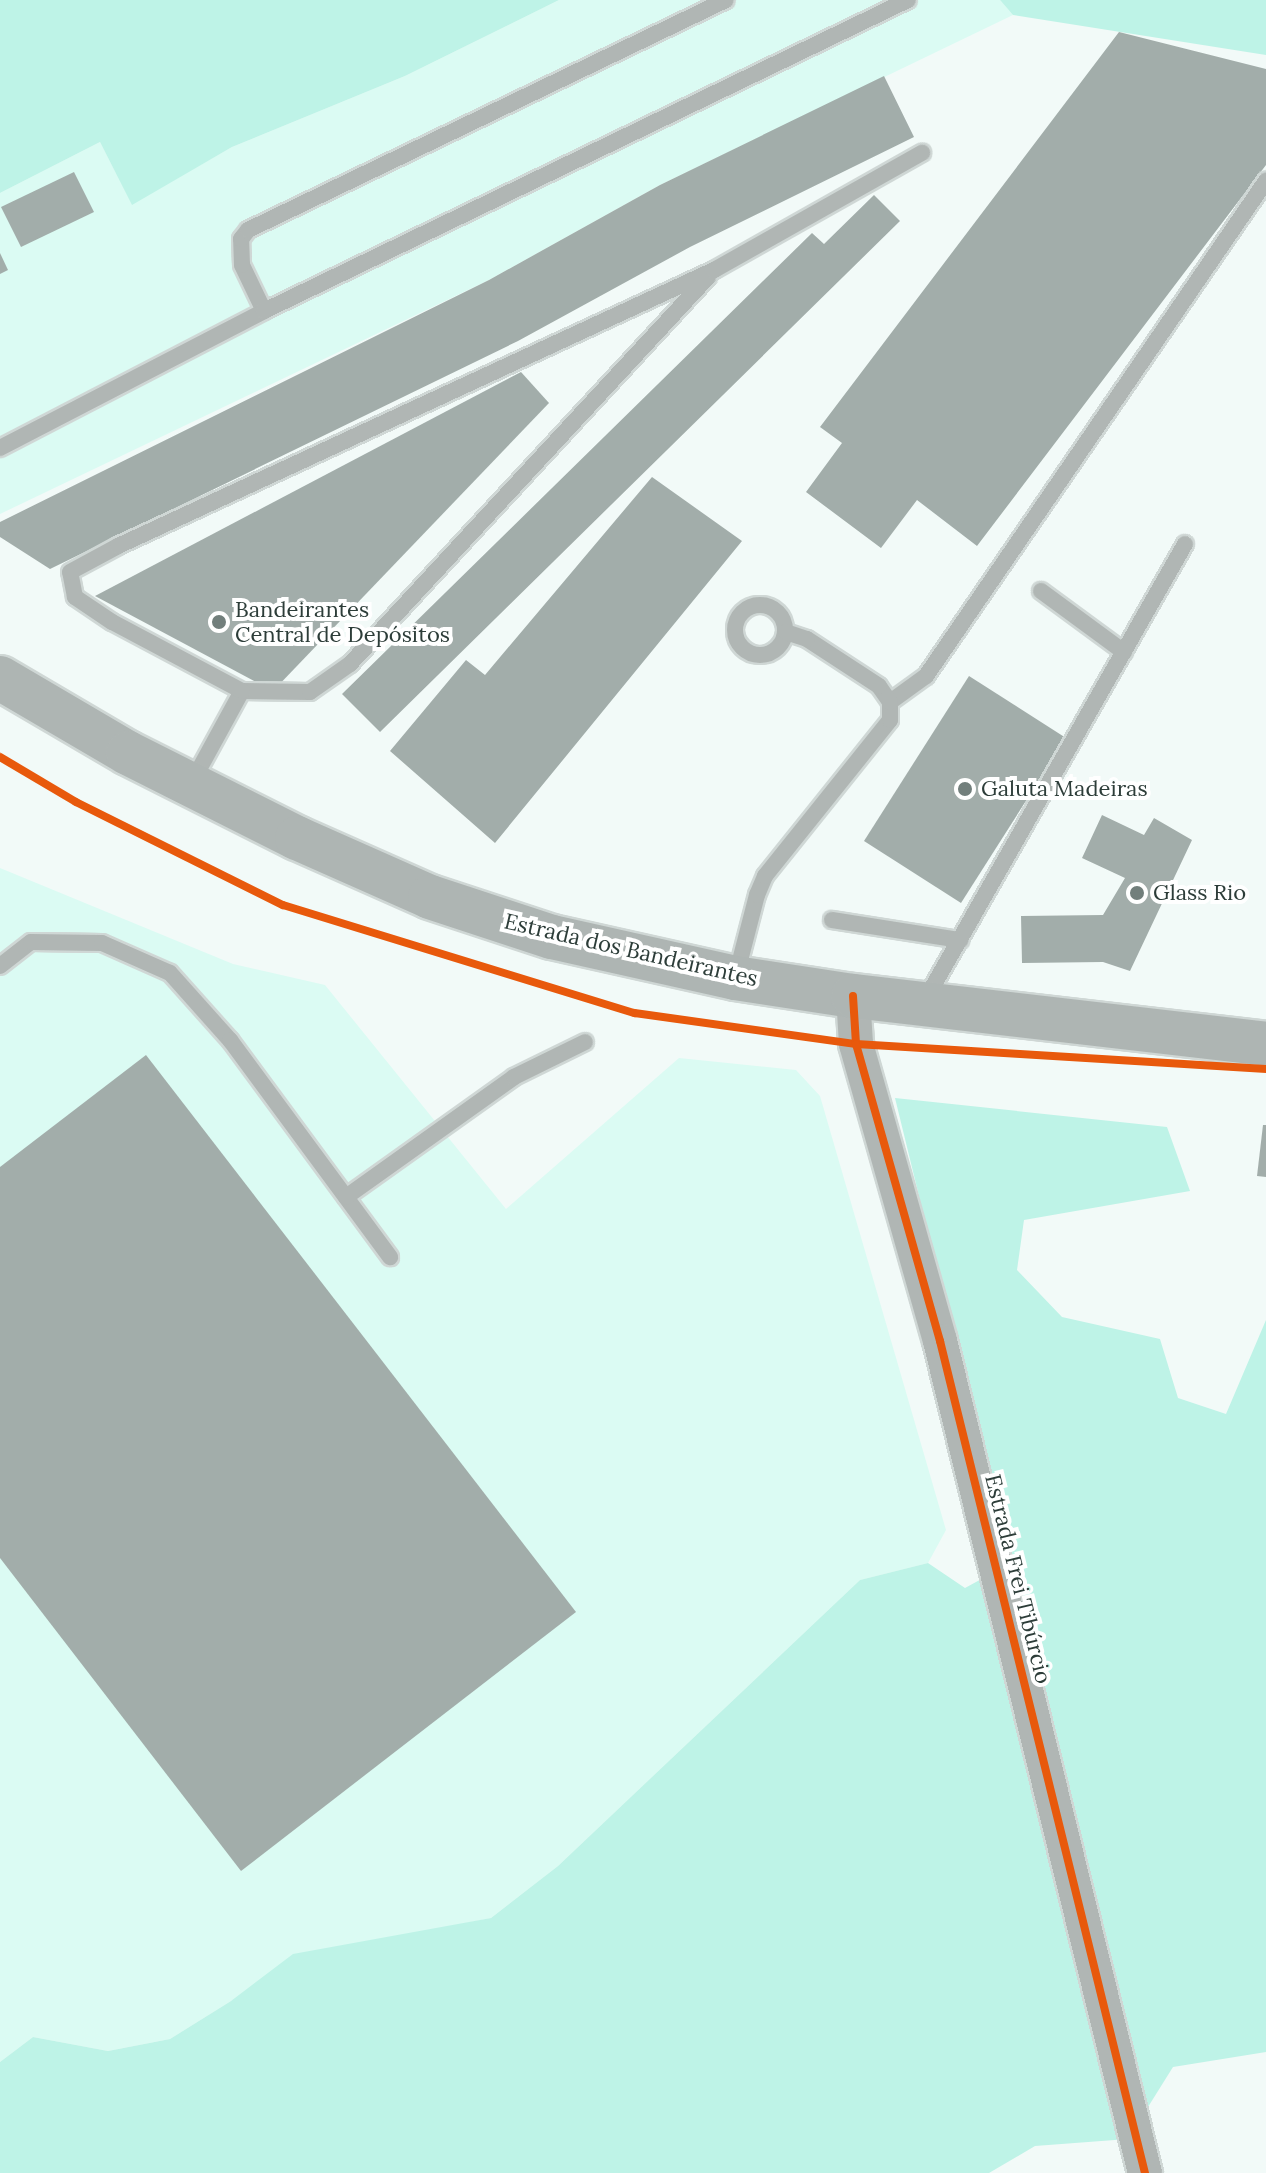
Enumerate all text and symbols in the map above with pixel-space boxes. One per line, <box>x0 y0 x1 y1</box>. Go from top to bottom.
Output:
place label: Bandeirantes Central de Depósitos <box>235 596 450 648</box>
marker: Bandeirantes Central de Depósitos <box>210 613 228 631</box>
place label: Galuta Madeiras <box>981 776 1148 802</box>
marker: Galuta Madeiras <box>956 780 974 798</box>
place label: Glass Rio <box>1153 880 1246 906</box>
marker: Glass Rio <box>1128 884 1146 902</box>
street label: Estrada dos Bandeirantes <box>502 908 760 992</box>
street label: Estrada Frei Tibúrcio <box>979 1472 1057 1686</box>

